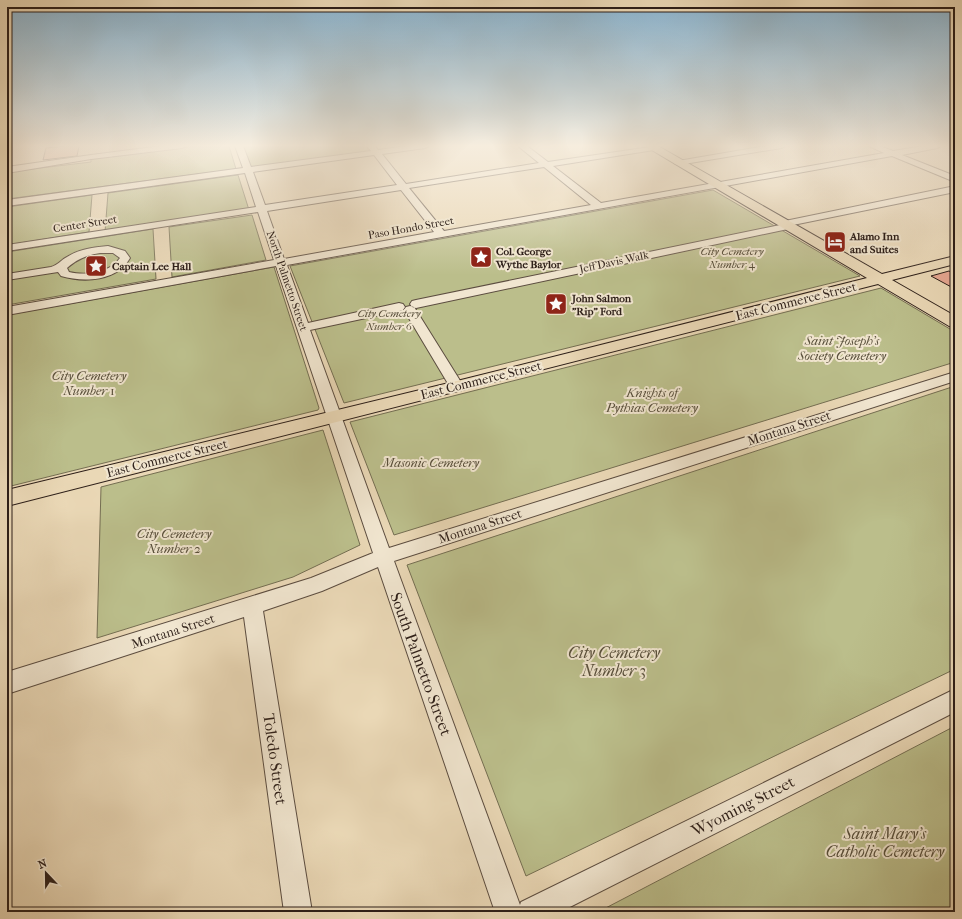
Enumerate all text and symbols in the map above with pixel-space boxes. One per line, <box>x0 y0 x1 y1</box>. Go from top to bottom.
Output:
street label: Center Street <box>52 213 118 235</box>
street label: Paso Hondo Street <box>367 214 455 242</box>
street label: North Palmetto Street <box>264 229 310 333</box>
hotel icon: Alamo Inn and Suites <box>822 229 848 255</box>
place label: Alamo Inn and Suites <box>849 230 900 256</box>
place icon: Col. George Wythe Baylor <box>468 244 494 270</box>
place label: Col. George Wythe Baylor <box>495 245 562 271</box>
park label: City Cemetery Number 4 <box>700 245 764 271</box>
street label: Jeff Davis Walk <box>577 248 650 276</box>
place icon: Captain Lee Hall <box>83 253 109 279</box>
place label: Captain Lee Hall <box>112 260 192 273</box>
street label: East Commerce Street <box>734 279 858 323</box>
place icon: John Salmon "Rip" Ford <box>543 291 569 317</box>
place label: John Salmon "Rip" Ford <box>571 292 632 318</box>
park label: City Cemetery Number 6 <box>357 307 421 333</box>
park label: Saint Joseph's Society Cemetery <box>797 333 887 363</box>
street label: East Commerce Street <box>419 358 543 402</box>
park label: City Cemetery Number 1 <box>52 368 127 398</box>
park label: Knights of Pythias Cemetery <box>605 385 699 415</box>
street label: Montana Street <box>745 407 833 449</box>
street label: East Commerce Street <box>105 436 229 480</box>
park label: Masonic Cemetery <box>382 455 480 470</box>
street label: Montana Street <box>436 505 524 547</box>
park label: City Cemetery Number 2 <box>137 526 212 556</box>
street label: South Palmetto Street <box>386 590 456 738</box>
street label: Montana Street <box>129 610 217 652</box>
park label: City Cemetery Number 3 <box>568 643 660 680</box>
street label: Toledo Street <box>259 712 291 806</box>
street label: Wyoming Street <box>687 772 798 841</box>
park label: Saint Mary's Catholic Cemetery <box>826 824 945 861</box>
north arrow <box>26 853 66 893</box>
text: N <box>36 856 49 872</box>

